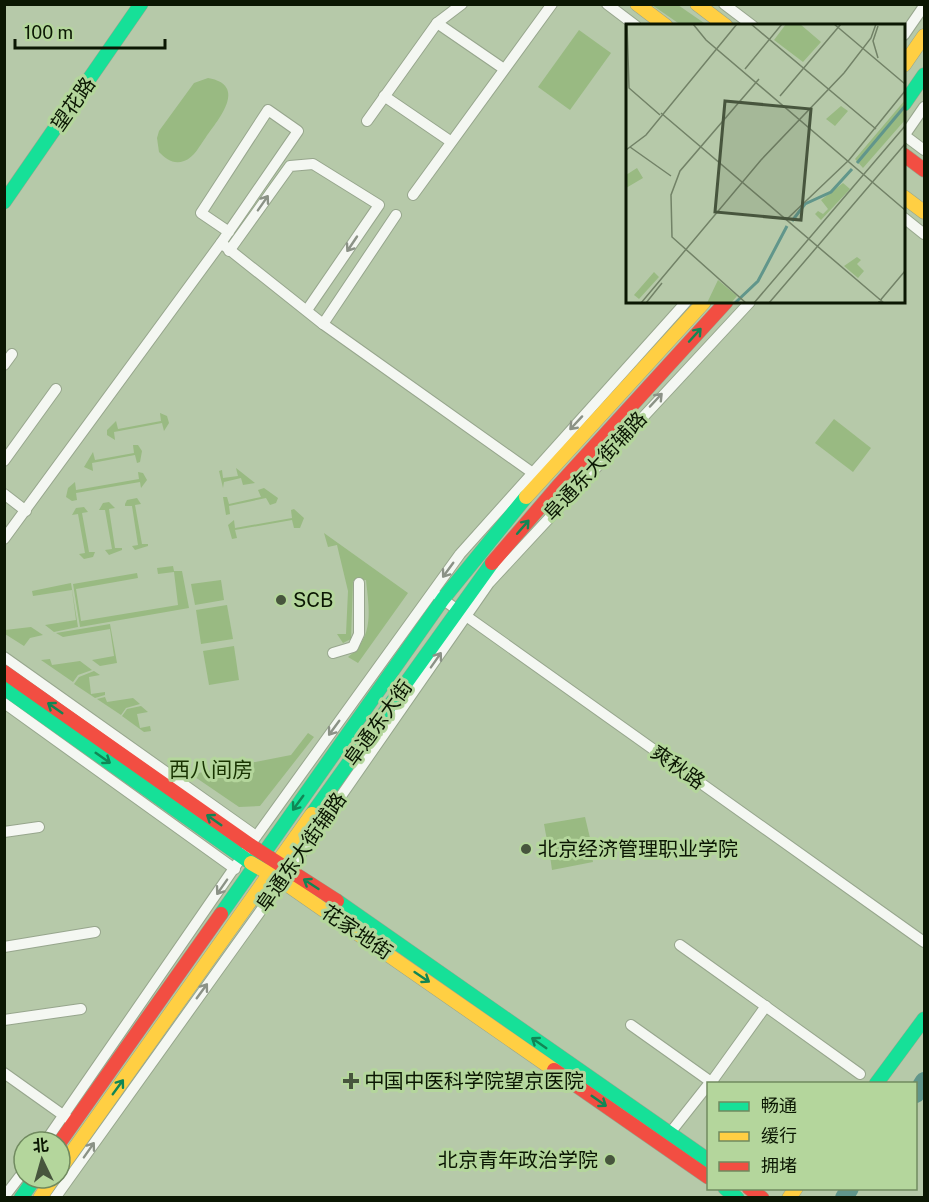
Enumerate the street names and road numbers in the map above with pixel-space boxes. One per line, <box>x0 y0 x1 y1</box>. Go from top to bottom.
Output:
street label: 望花路 <box>46 73 100 135</box>
street label: 阜通东大街辅路 <box>538 407 652 525</box>
street label: 阜通东大街 <box>339 675 417 771</box>
street label: 爽秋路 <box>647 740 709 794</box>
street label: 阜通东大街辅路 <box>251 788 351 916</box>
street label: 花家地街 <box>317 900 397 964</box>

